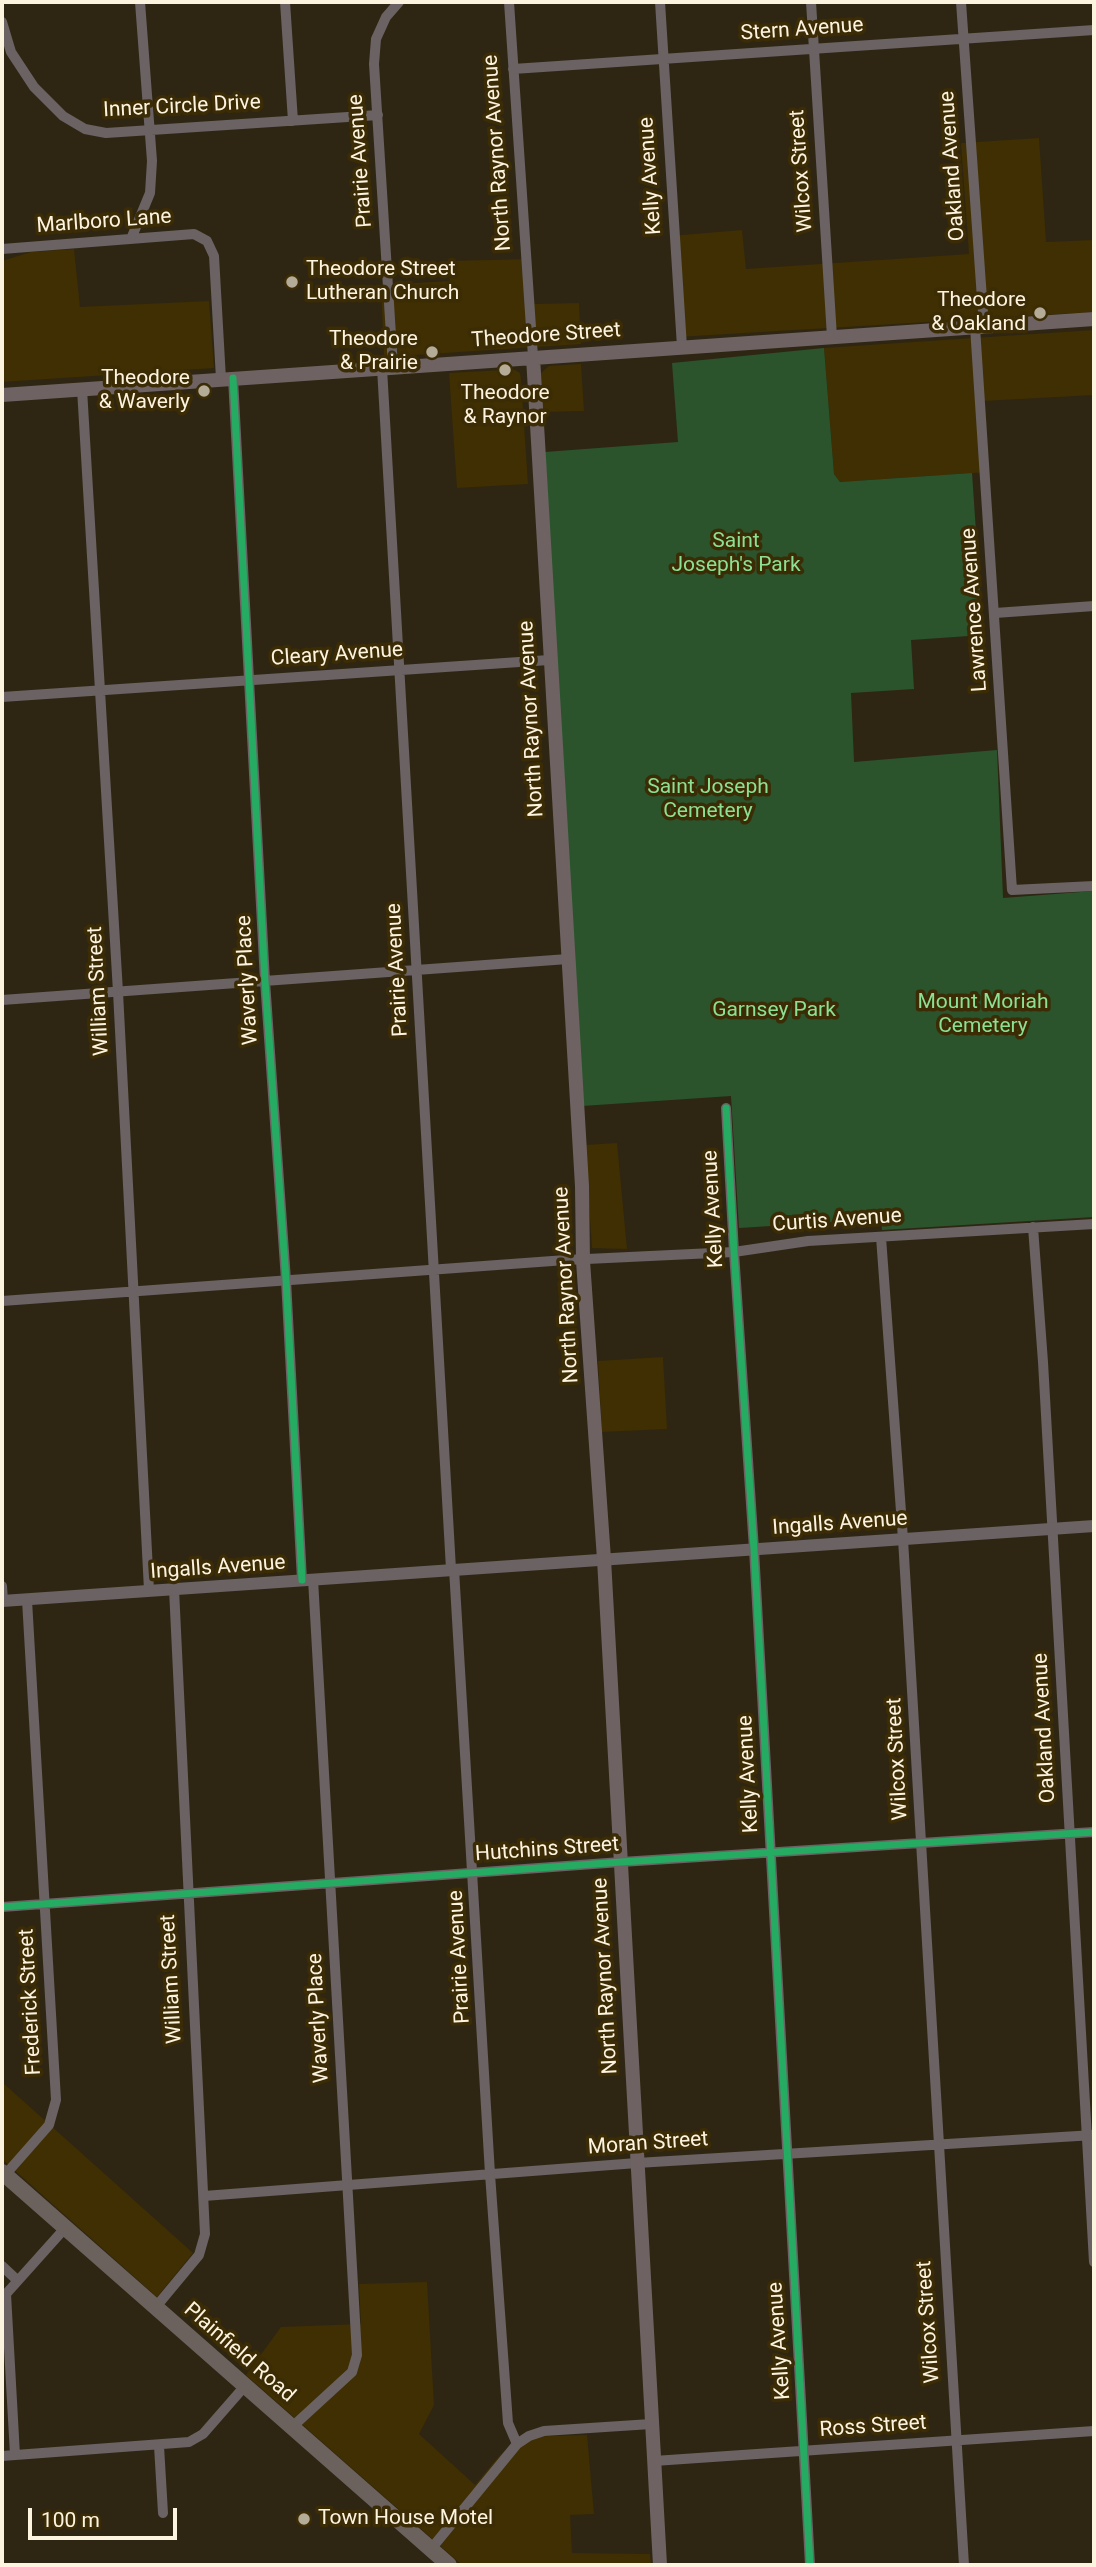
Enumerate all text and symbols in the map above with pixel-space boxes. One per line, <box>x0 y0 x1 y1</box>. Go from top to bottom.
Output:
street label: Stern Avenue <box>740 13 864 47</box>
street label: North Raynor Avenue <box>479 54 517 252</box>
street label: Inner Circle Drive <box>103 90 261 124</box>
street label: Oakland Avenue <box>935 90 971 242</box>
street label: Prairie Avenue <box>344 93 378 229</box>
street label: Wilcox Street <box>785 109 819 233</box>
street label: Kelly Avenue <box>634 116 668 236</box>
street label: Marlboro Lane <box>36 205 172 239</box>
place label: Theodore Street Lutheran Church <box>306 257 459 307</box>
marker: Theodore Street Lutheran Church <box>284 274 300 290</box>
place label: Theodore & Oakland <box>931 288 1026 338</box>
marker: Theodore & Oakland <box>1032 305 1048 321</box>
street label: Theodore Street <box>470 318 622 354</box>
place label: Theodore & Prairie <box>329 327 418 377</box>
marker: Theodore & Prairie <box>424 344 440 360</box>
marker: Theodore & Raynor <box>497 362 513 378</box>
place label: Theodore & Waverly <box>99 366 190 416</box>
place label: Theodore & Raynor <box>460 381 550 431</box>
marker: Theodore & Waverly <box>196 383 212 399</box>
street label: Lawrence Avenue <box>957 527 993 693</box>
park label: Saint Joseph's Park <box>671 529 801 579</box>
street label: North Raynor Avenue <box>514 620 550 818</box>
street label: Cleary Avenue <box>270 638 404 672</box>
park label: Saint Joseph Cemetery <box>647 775 769 825</box>
street label: Prairie Avenue <box>382 903 414 1037</box>
street label: Waverly Place <box>232 914 264 1046</box>
street label: William Street <box>83 926 115 1056</box>
park label: Mount Moriah Cemetery <box>917 990 1049 1040</box>
park label: Garnsey Park <box>712 998 836 1024</box>
street label: Kelly Avenue <box>698 1149 730 1269</box>
street label: North Raynor Avenue <box>549 1186 585 1384</box>
street label: Curtis Avenue <box>771 1204 903 1238</box>
street label: Ingalls Avenue <box>772 1507 908 1541</box>
street label: Ingalls Avenue <box>150 1551 286 1585</box>
street label: Oakland Avenue <box>1028 1652 1062 1804</box>
street label: Wilcox Street <box>882 1697 914 1821</box>
street label: Kelly Avenue <box>733 1714 765 1834</box>
street label: Hutchins Street <box>474 1832 620 1868</box>
street label: North Raynor Avenue <box>588 1877 624 2075</box>
street label: Prairie Avenue <box>444 1890 476 2024</box>
street label: William Street <box>156 1914 188 2044</box>
street label: Frederick Street <box>15 1928 47 2076</box>
street label: Waverly Place <box>303 1952 335 2084</box>
street label: Moran Street <box>587 2127 709 2161</box>
street label: Wilcox Street <box>912 2260 946 2384</box>
street label: Kelly Avenue <box>763 2281 797 2401</box>
street label: Plainfield Road <box>178 2298 300 2408</box>
street label: Ross Street <box>819 2411 927 2443</box>
scale bar <box>32 2494 180 2538</box>
place label: Town House Motel <box>318 2506 493 2532</box>
text: 100 m <box>41 2508 100 2532</box>
marker: Town House Motel <box>296 2511 312 2527</box>

